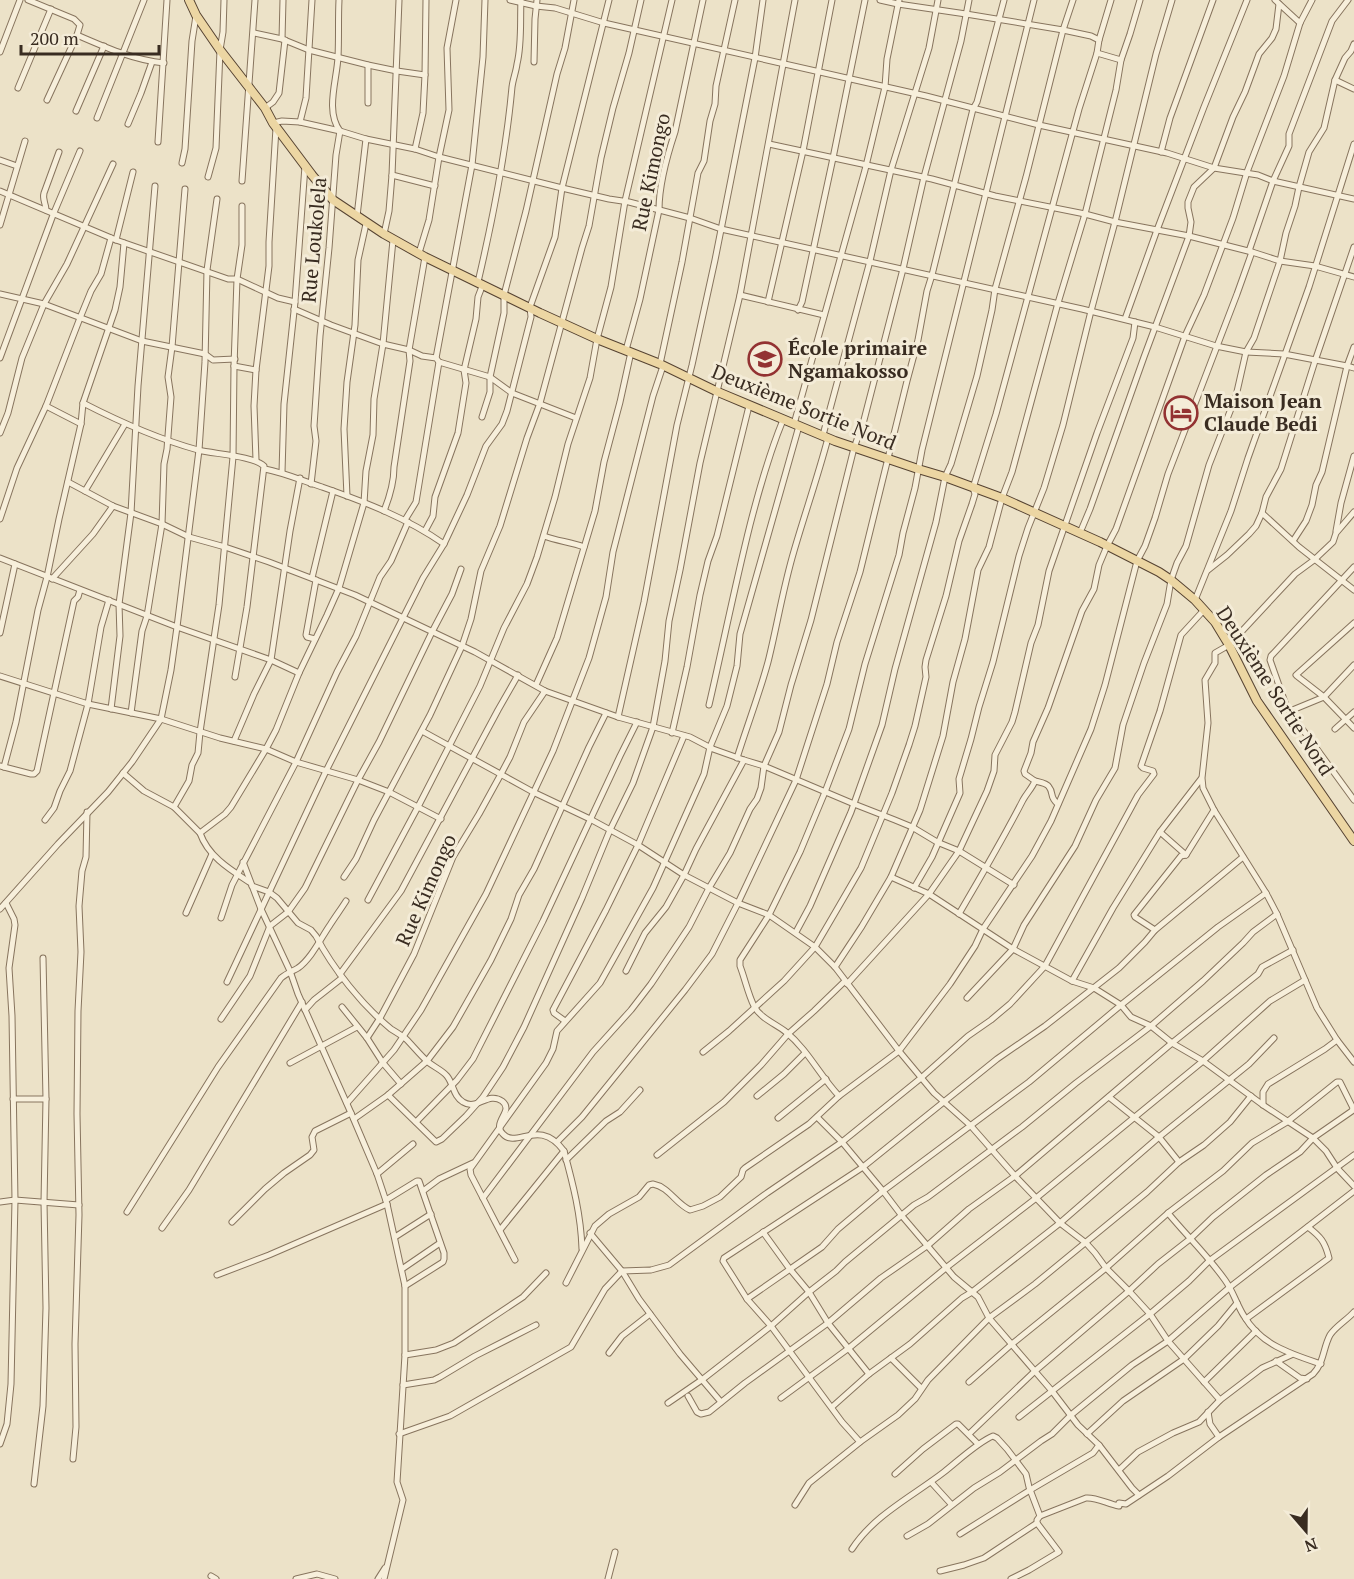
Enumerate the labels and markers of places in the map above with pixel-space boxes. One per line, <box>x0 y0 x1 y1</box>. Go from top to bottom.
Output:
place label: École primaire Ngamakosso <box>788 334 927 384</box>
school or university icon: École primaire Ngamakosso <box>747 341 783 377</box>
place label: Maison Jean Claude Bedi <box>1204 387 1322 437</box>
hotel icon: Maison Jean Claude Bedi <box>1163 395 1199 431</box>

